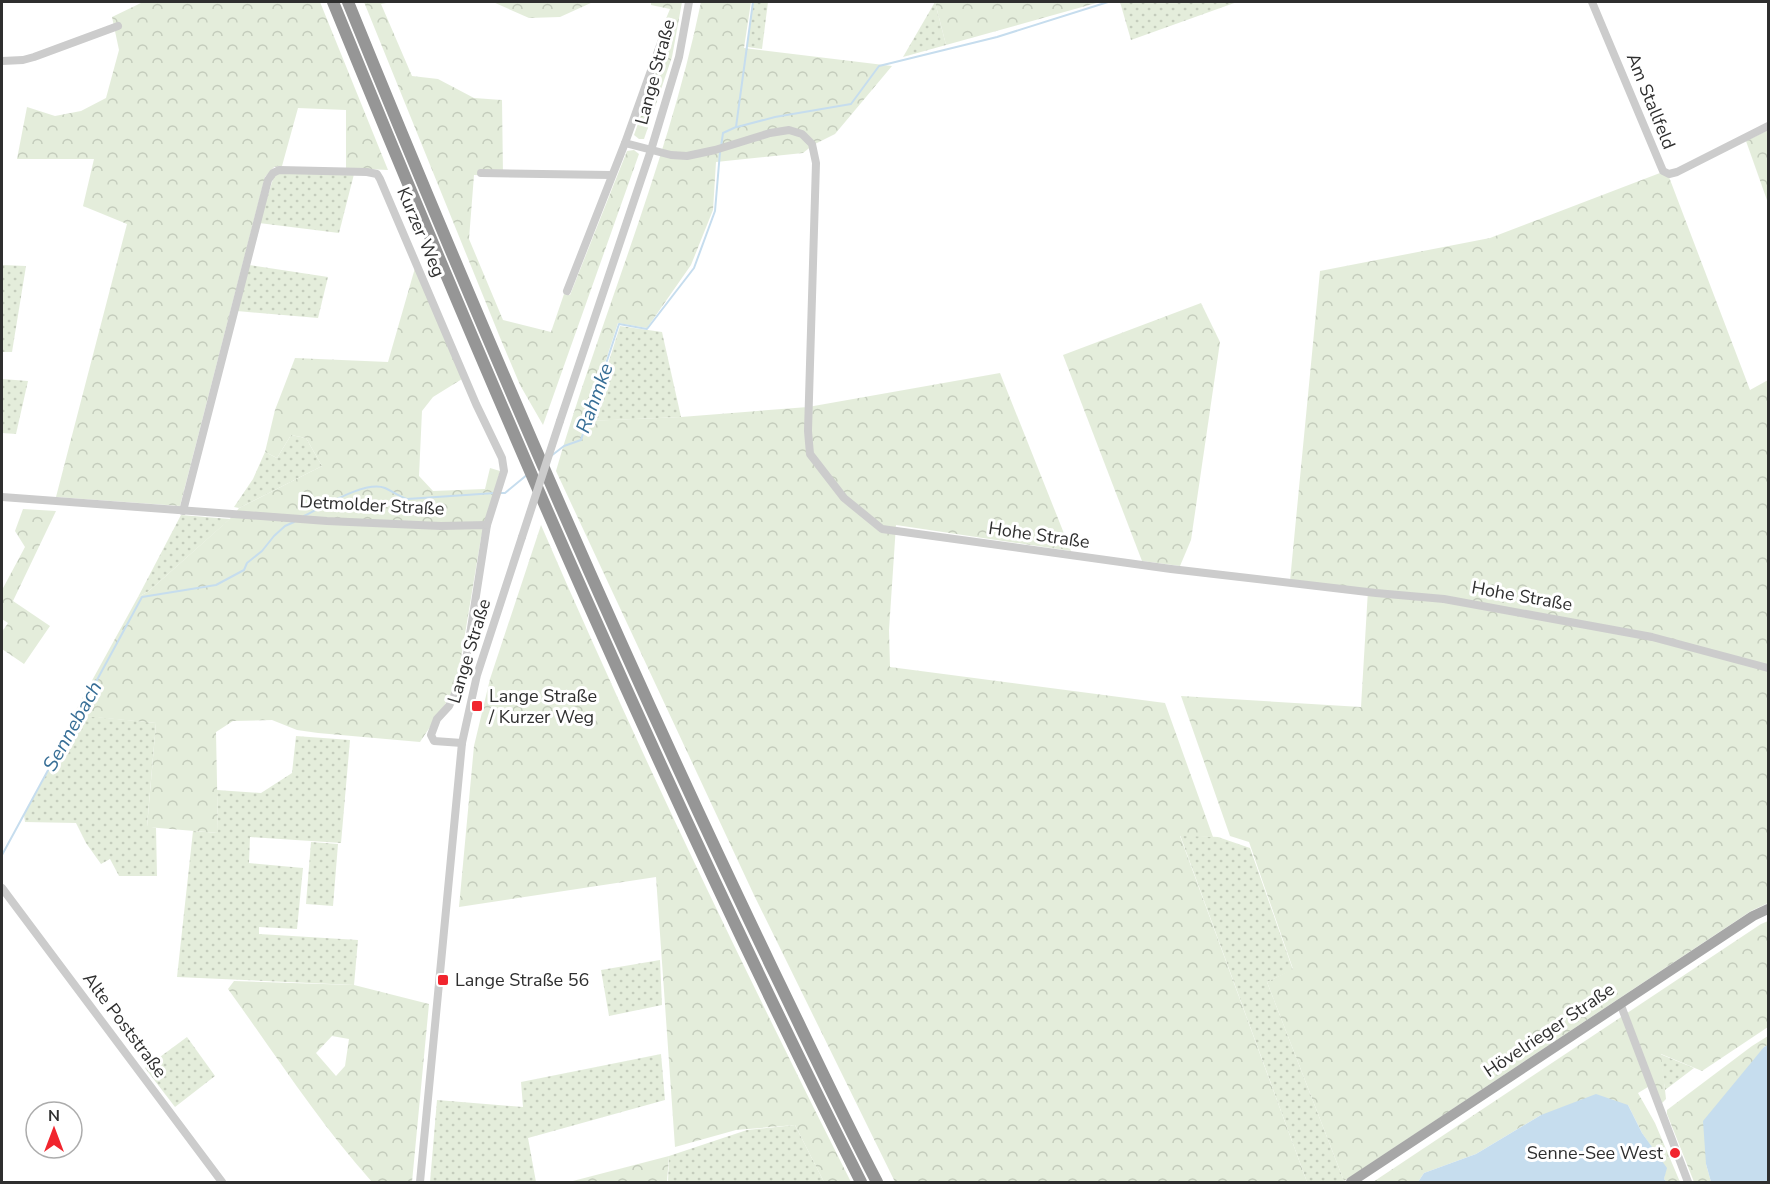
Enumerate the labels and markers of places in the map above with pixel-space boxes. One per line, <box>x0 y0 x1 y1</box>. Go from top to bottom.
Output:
place label: Lange Straße / Kurzer Weg <box>488 684 597 729</box>
marker: Lange Straße / Kurzer Weg <box>470 699 484 713</box>
place label: Lange Straße 56 <box>455 968 589 992</box>
marker: Lange Straße 56 <box>436 973 450 987</box>
place label: Senne-See West <box>1527 1141 1664 1165</box>
marker: Senne-See West <box>1668 1146 1682 1160</box>

